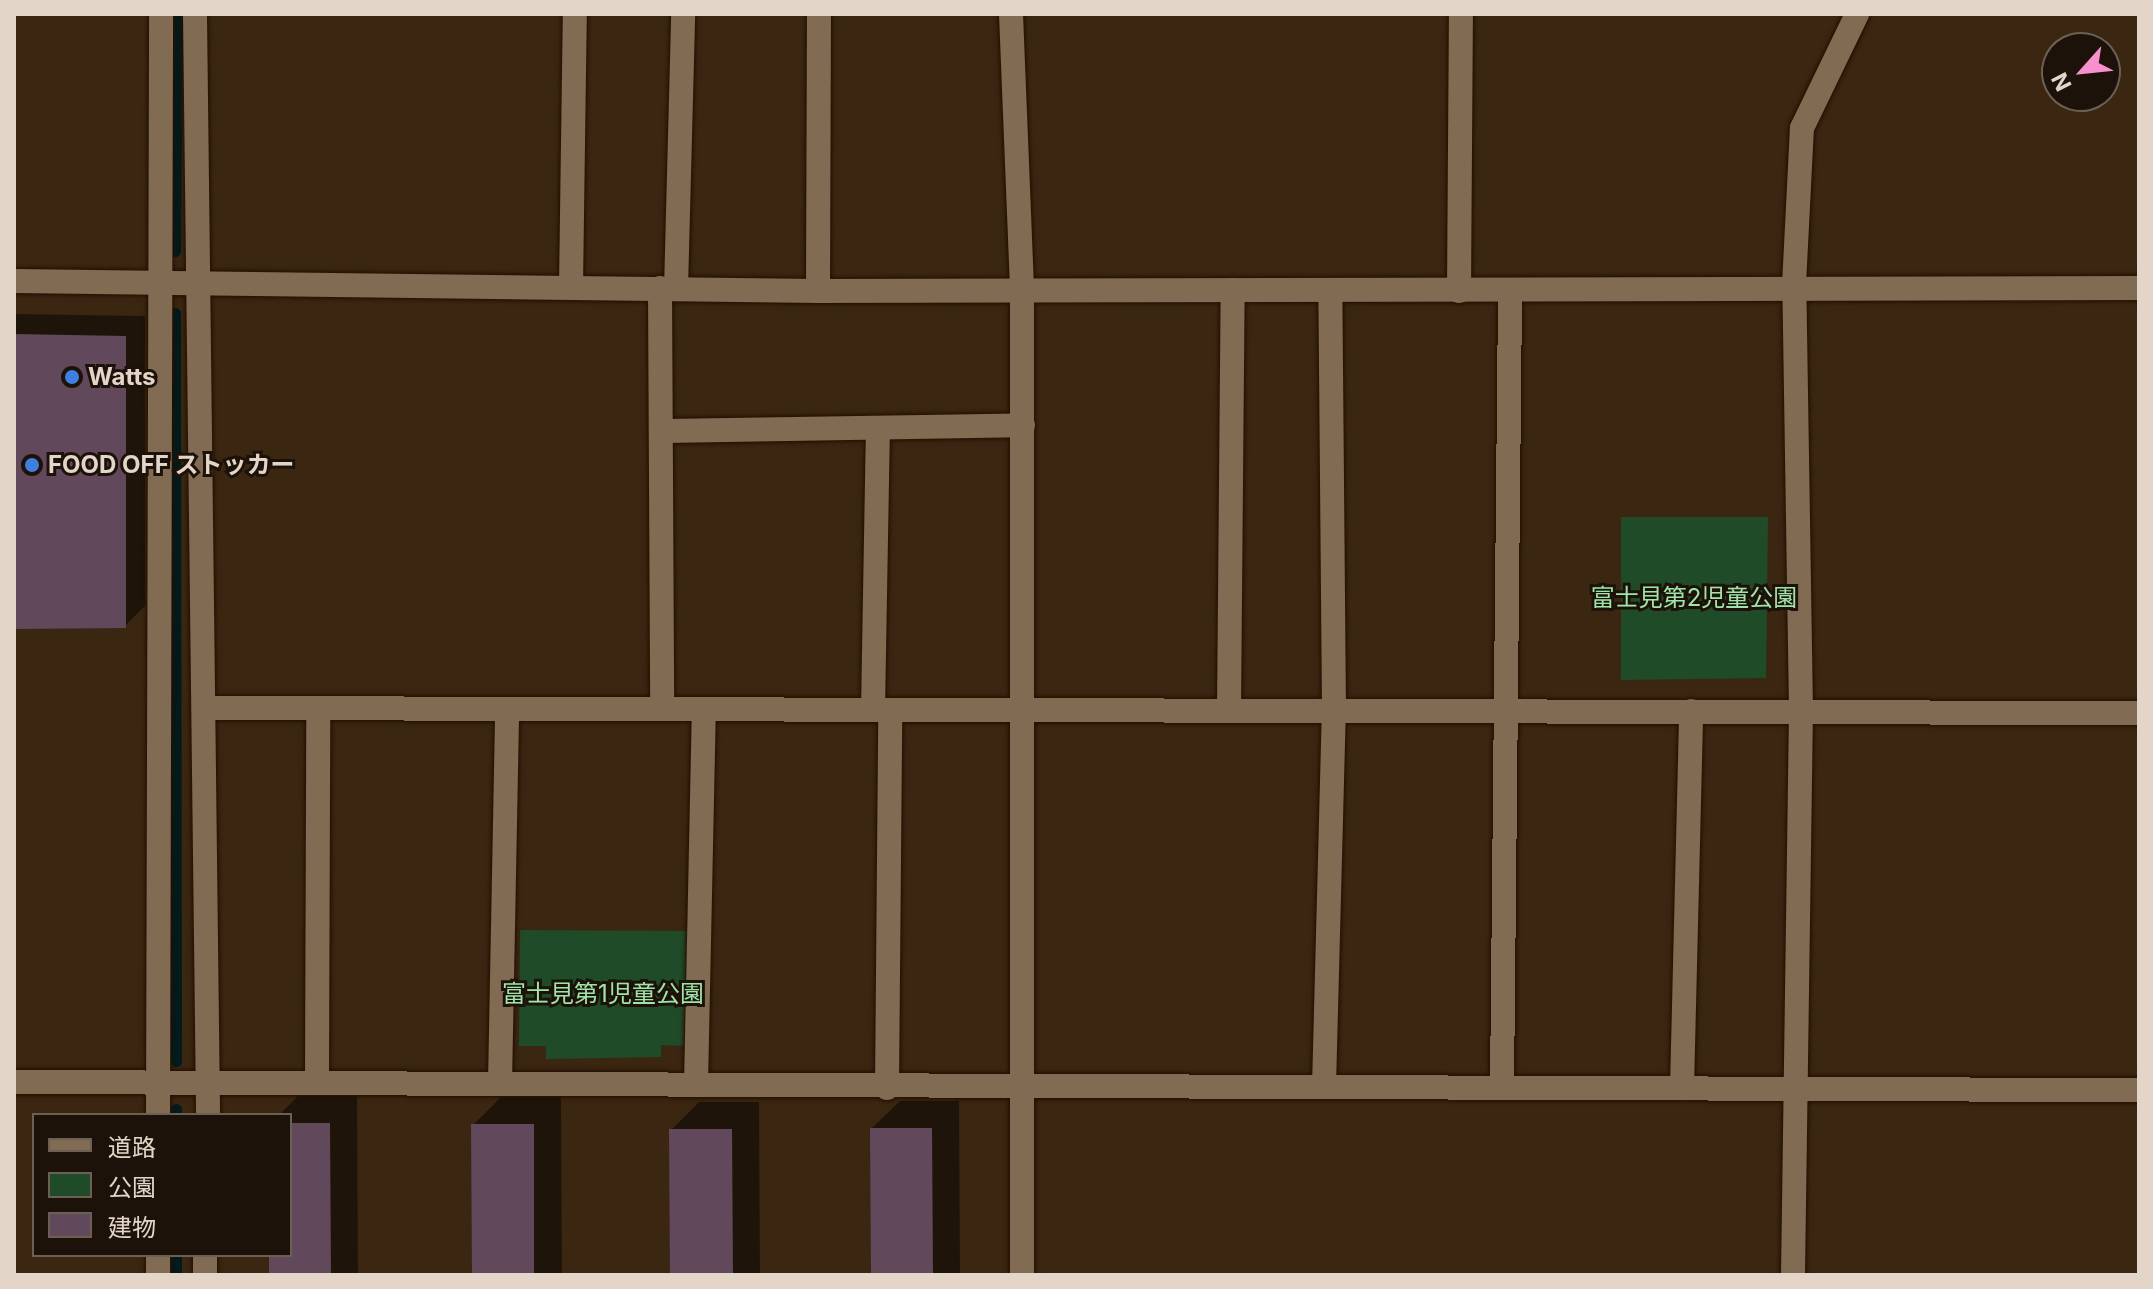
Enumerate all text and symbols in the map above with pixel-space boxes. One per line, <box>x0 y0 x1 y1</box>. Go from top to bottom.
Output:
north arrow <box>2041 32 2121 112</box>
text: N <box>2046 69 2077 95</box>
place label: Watts <box>88 363 155 391</box>
marker: Watts <box>63 368 81 386</box>
place label: FOOD OFF ストッカー <box>48 451 294 479</box>
marker: FOOD OFF ストッカー <box>23 456 41 474</box>
park label: 富士見第2児童公園 <box>1591 584 1797 612</box>
park label: 富士見第1児童公園 <box>502 980 704 1008</box>
legend <box>32 1113 292 1257</box>
text: 道路 <box>108 1133 156 1162</box>
text: 公園 <box>108 1173 156 1202</box>
text: 建物 <box>108 1213 156 1242</box>

